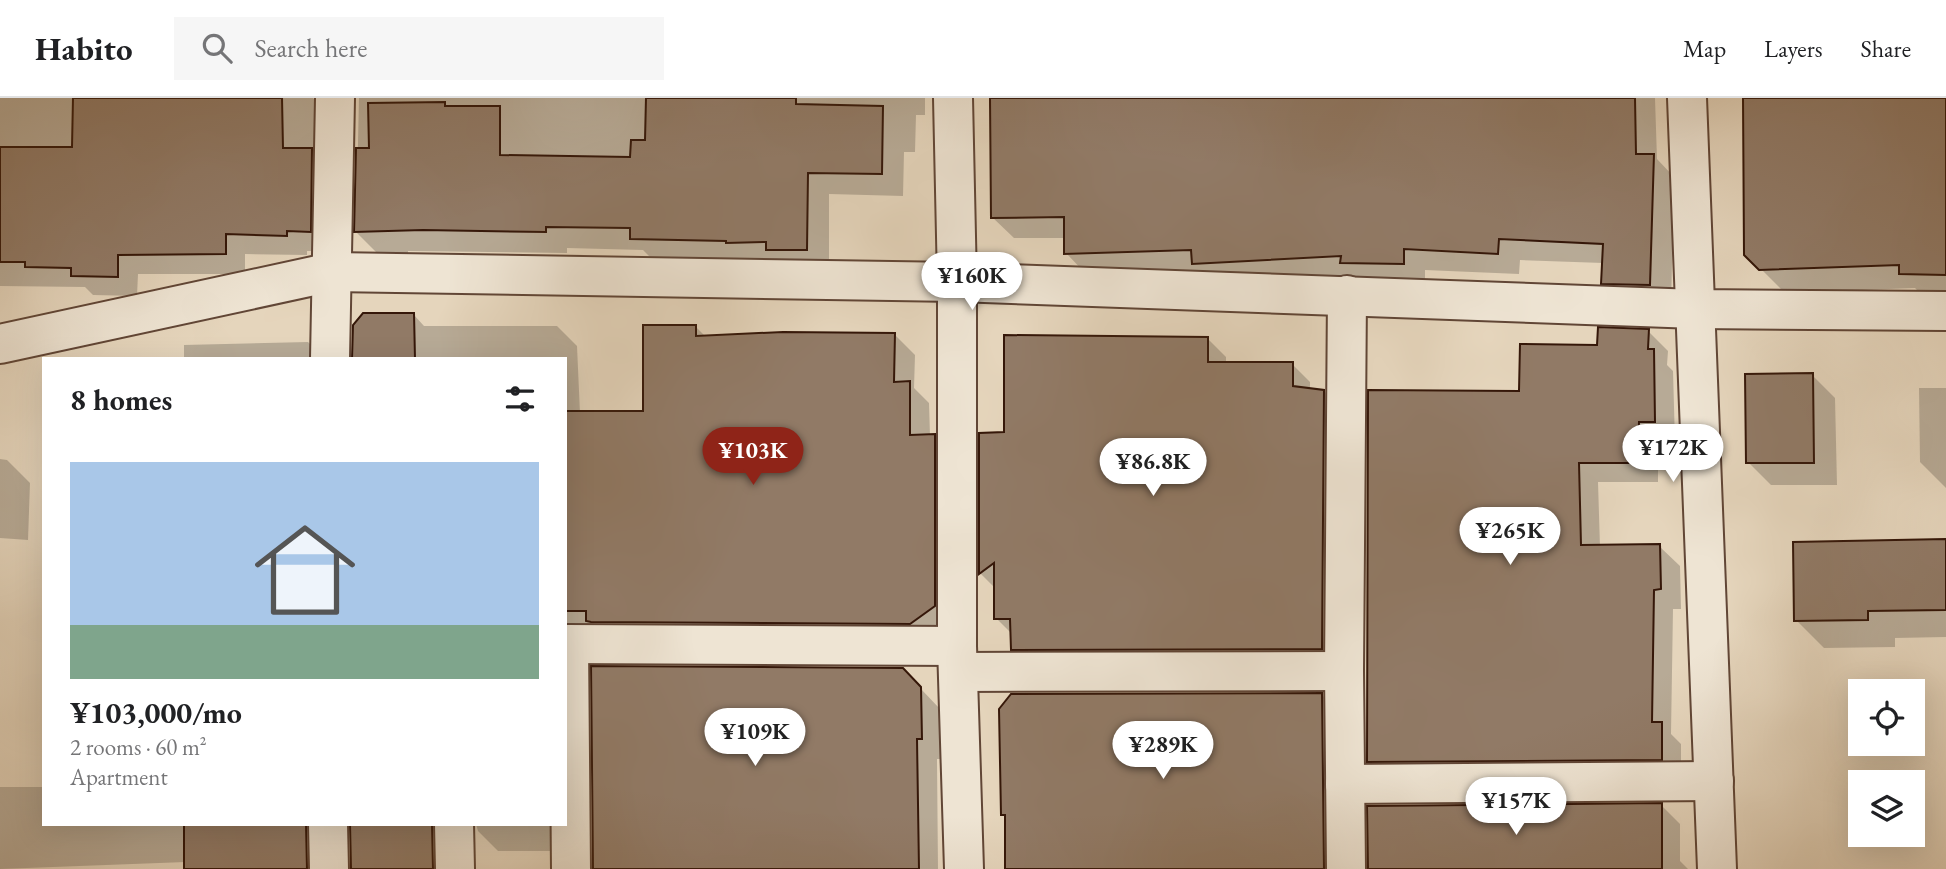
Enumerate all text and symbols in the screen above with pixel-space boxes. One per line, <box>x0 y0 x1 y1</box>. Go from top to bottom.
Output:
search box <box>174 17 664 80</box>
text: Habito <box>35 27 132 70</box>
icon: search <box>198 29 236 67</box>
text: Search here <box>254 31 367 65</box>
text: Map <box>1683 33 1726 64</box>
text: Layers <box>1764 33 1823 64</box>
text: Share <box>1861 33 1911 64</box>
pin: ¥160K <box>923 252 1021 312</box>
text: ¥160K <box>937 260 1007 290</box>
text: 8 homes <box>70 380 172 419</box>
icon: filters <box>501 380 539 418</box>
pin: ¥172K <box>1624 424 1722 484</box>
pin: ¥103K <box>704 428 802 487</box>
text: ¥172K <box>1638 432 1708 462</box>
text: ¥103K <box>718 435 788 465</box>
pin: ¥86.8K <box>1096 438 1210 498</box>
text: ¥86.8K <box>1116 446 1190 476</box>
icon: home <box>242 507 368 633</box>
pin: ¥265K <box>1461 508 1559 567</box>
text: ¥265K <box>1475 515 1545 545</box>
map controls <box>1848 679 1925 847</box>
button: locate <box>1848 679 1925 756</box>
text: ¥103,000/mo <box>70 693 242 732</box>
pin: ¥109K <box>706 708 804 768</box>
text: ¥109K <box>720 716 790 746</box>
pin: ¥289K <box>1114 722 1212 781</box>
text: ¥289K <box>1128 729 1198 759</box>
text: 2 rooms · 60 m² <box>70 732 207 762</box>
text: Apartment <box>70 762 168 792</box>
button: layers <box>1848 770 1925 847</box>
pin: ¥157K <box>1467 778 1565 837</box>
text: ¥157K <box>1481 785 1551 815</box>

